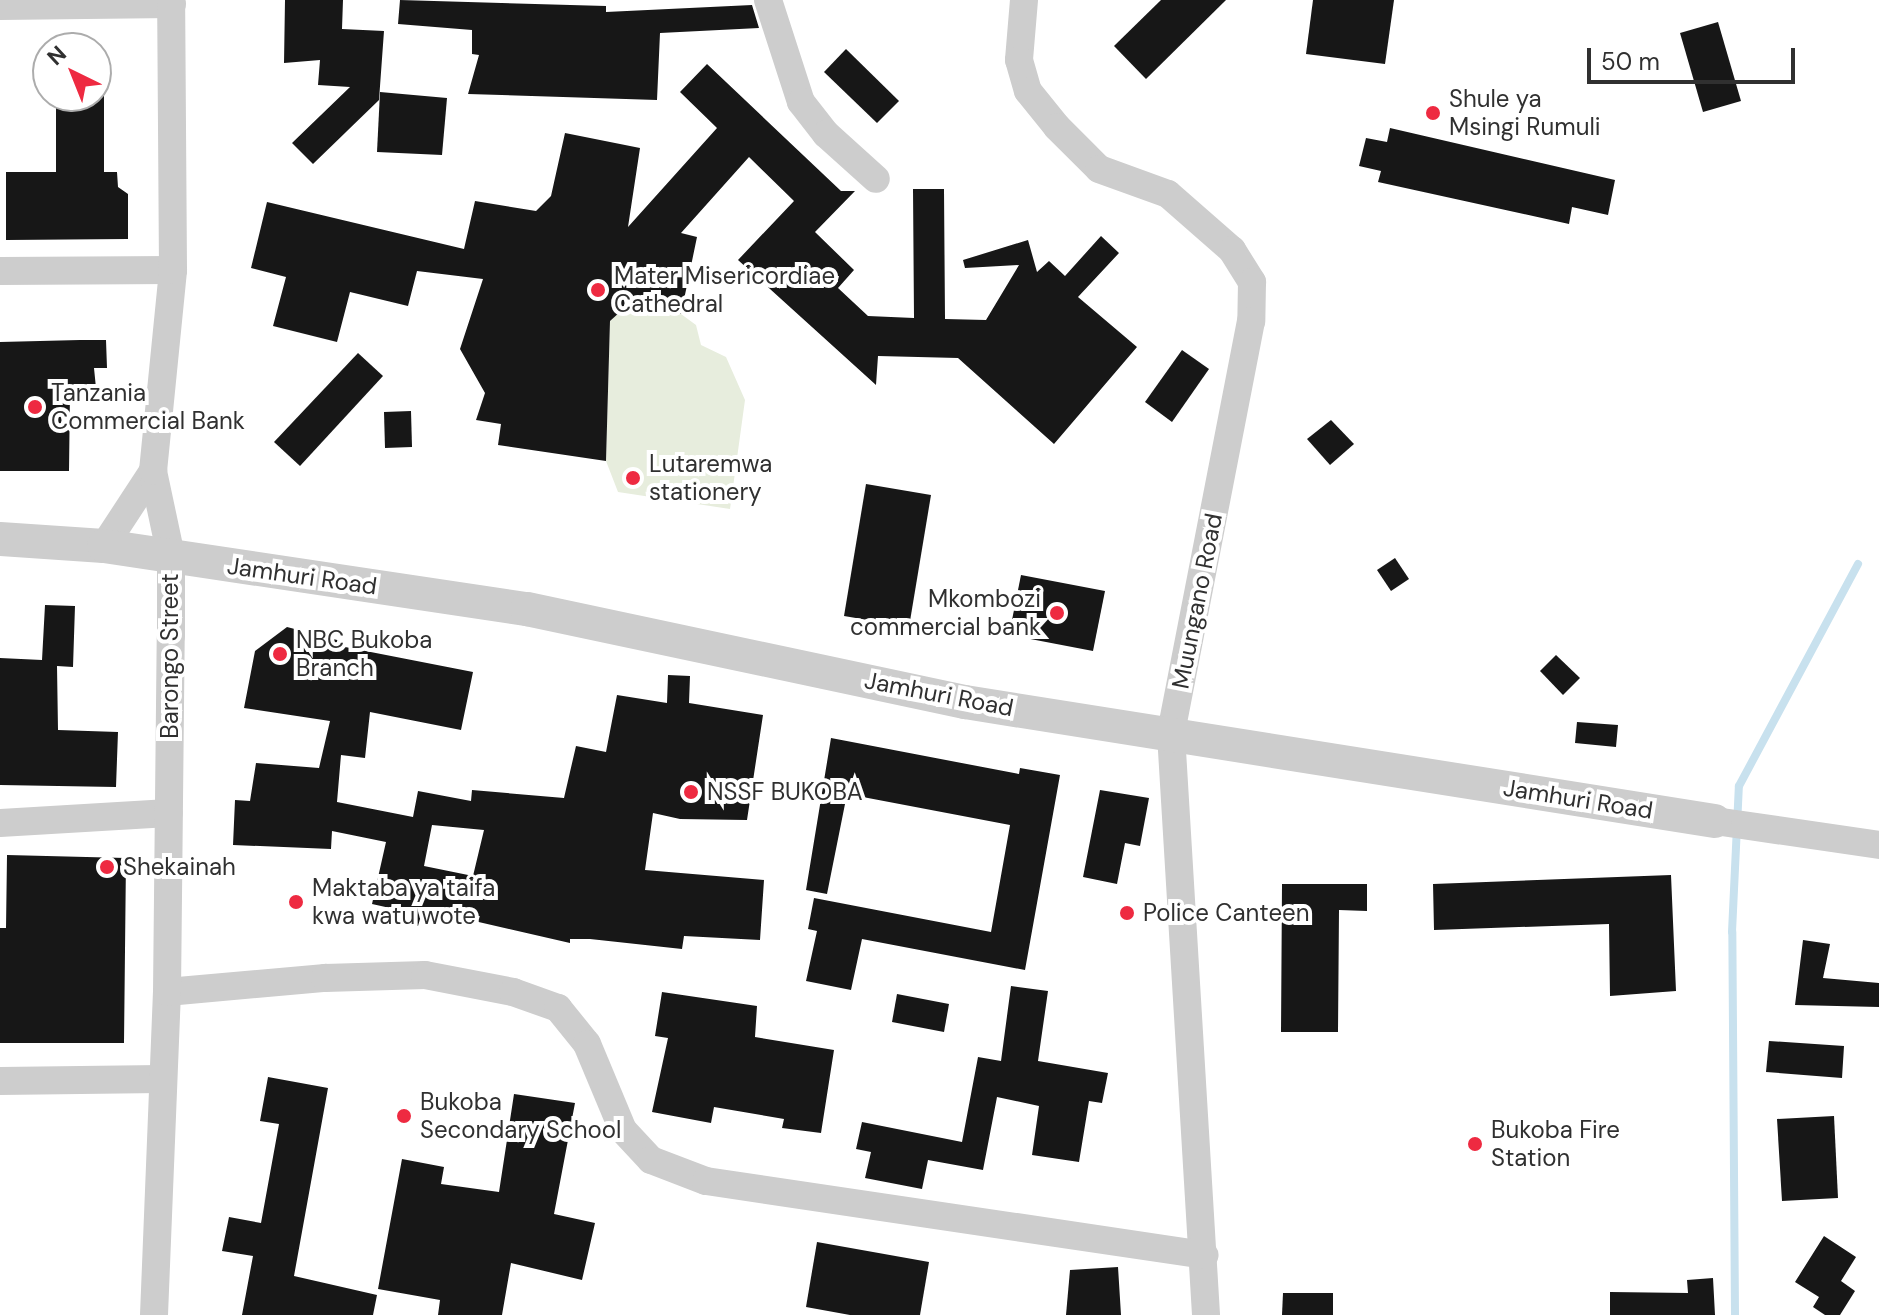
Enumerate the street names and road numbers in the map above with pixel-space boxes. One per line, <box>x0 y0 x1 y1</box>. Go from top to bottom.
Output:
street label: Muungano Road <box>1166 511 1228 691</box>
street label: Jamhuri Road <box>225 551 379 601</box>
street label: Barongo Street <box>156 573 184 739</box>
street label: Jamhuri Road <box>862 665 1016 723</box>
street label: Jamhuri Road <box>1501 773 1655 825</box>

